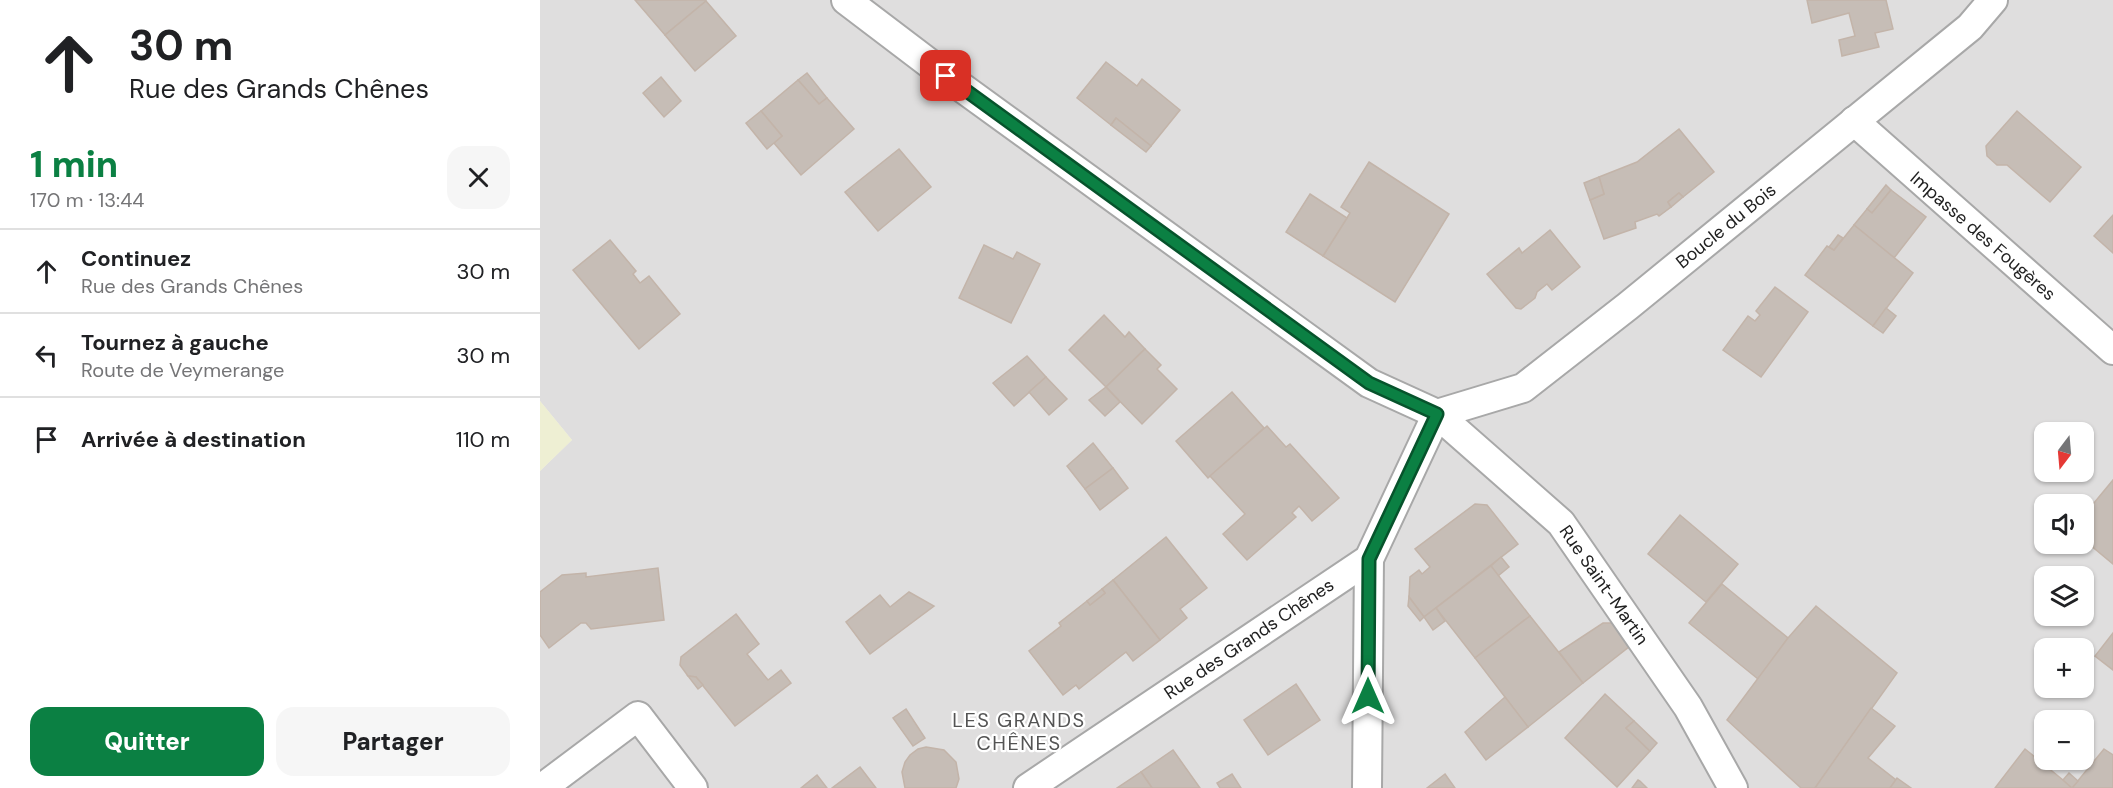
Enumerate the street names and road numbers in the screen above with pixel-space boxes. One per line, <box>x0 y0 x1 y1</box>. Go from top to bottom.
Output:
street label: Impasse des Fougères <box>1905 166 2061 306</box>
street label: Boucle du Bois <box>1671 178 1781 274</box>
street label: Rue Saint-Martin <box>1554 520 1654 650</box>
street label: Rue des Grands Chênes <box>1159 573 1339 705</box>

